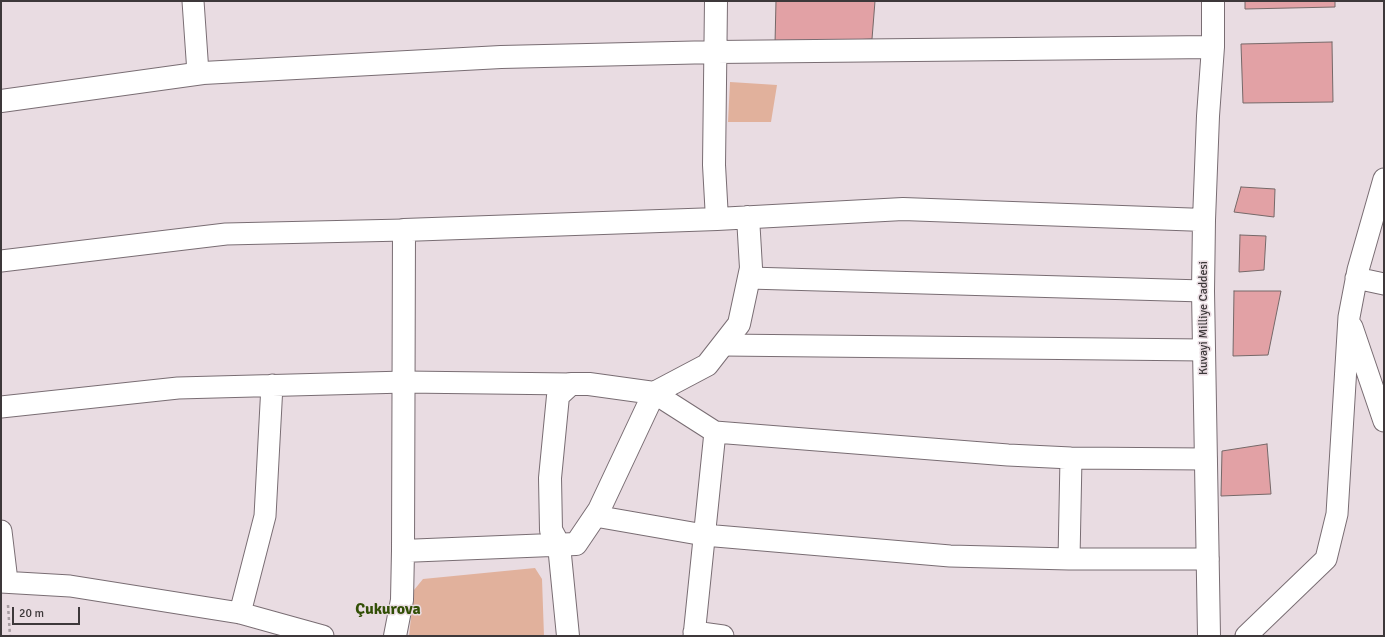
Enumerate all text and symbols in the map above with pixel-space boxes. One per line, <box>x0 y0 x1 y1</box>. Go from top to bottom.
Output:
street label: Kuvayi Milliye Caddesi <box>1197 261 1211 375</box>
scale bar <box>14 599 82 625</box>
district label: Çukurova <box>355 600 421 620</box>
text: 20 m <box>19 606 44 621</box>

